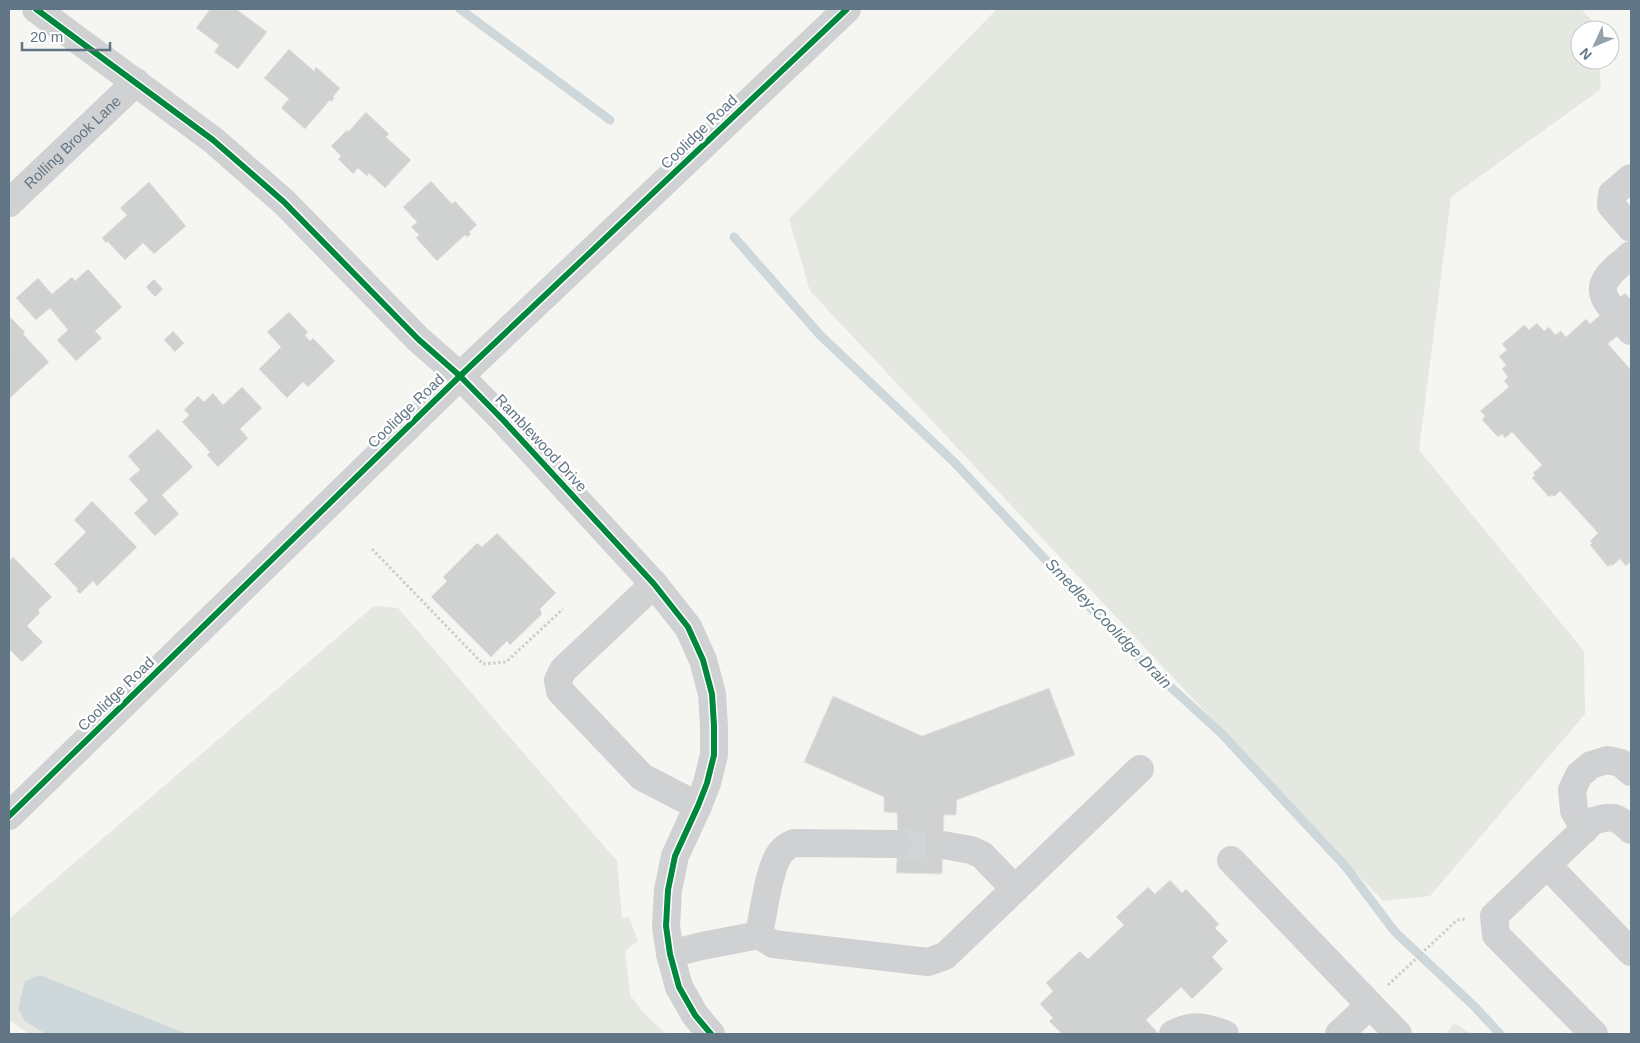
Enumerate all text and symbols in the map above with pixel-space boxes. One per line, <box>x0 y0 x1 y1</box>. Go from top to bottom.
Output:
scale bar <box>22 20 110 52</box>
north arrow <box>1570 20 1620 70</box>
text: 20 m <box>30 28 63 45</box>
text: N <box>1576 45 1595 63</box>
street label: Coolidge Road <box>657 91 740 172</box>
street label: Rolling Brook Lane <box>21 92 124 192</box>
street label: Coolidge Road <box>364 370 447 451</box>
street label: Ramblewood Drive <box>492 391 591 495</box>
water label: Smedley-Coolidge Drain <box>1042 555 1175 692</box>
street label: Coolidge Road <box>74 653 157 734</box>

